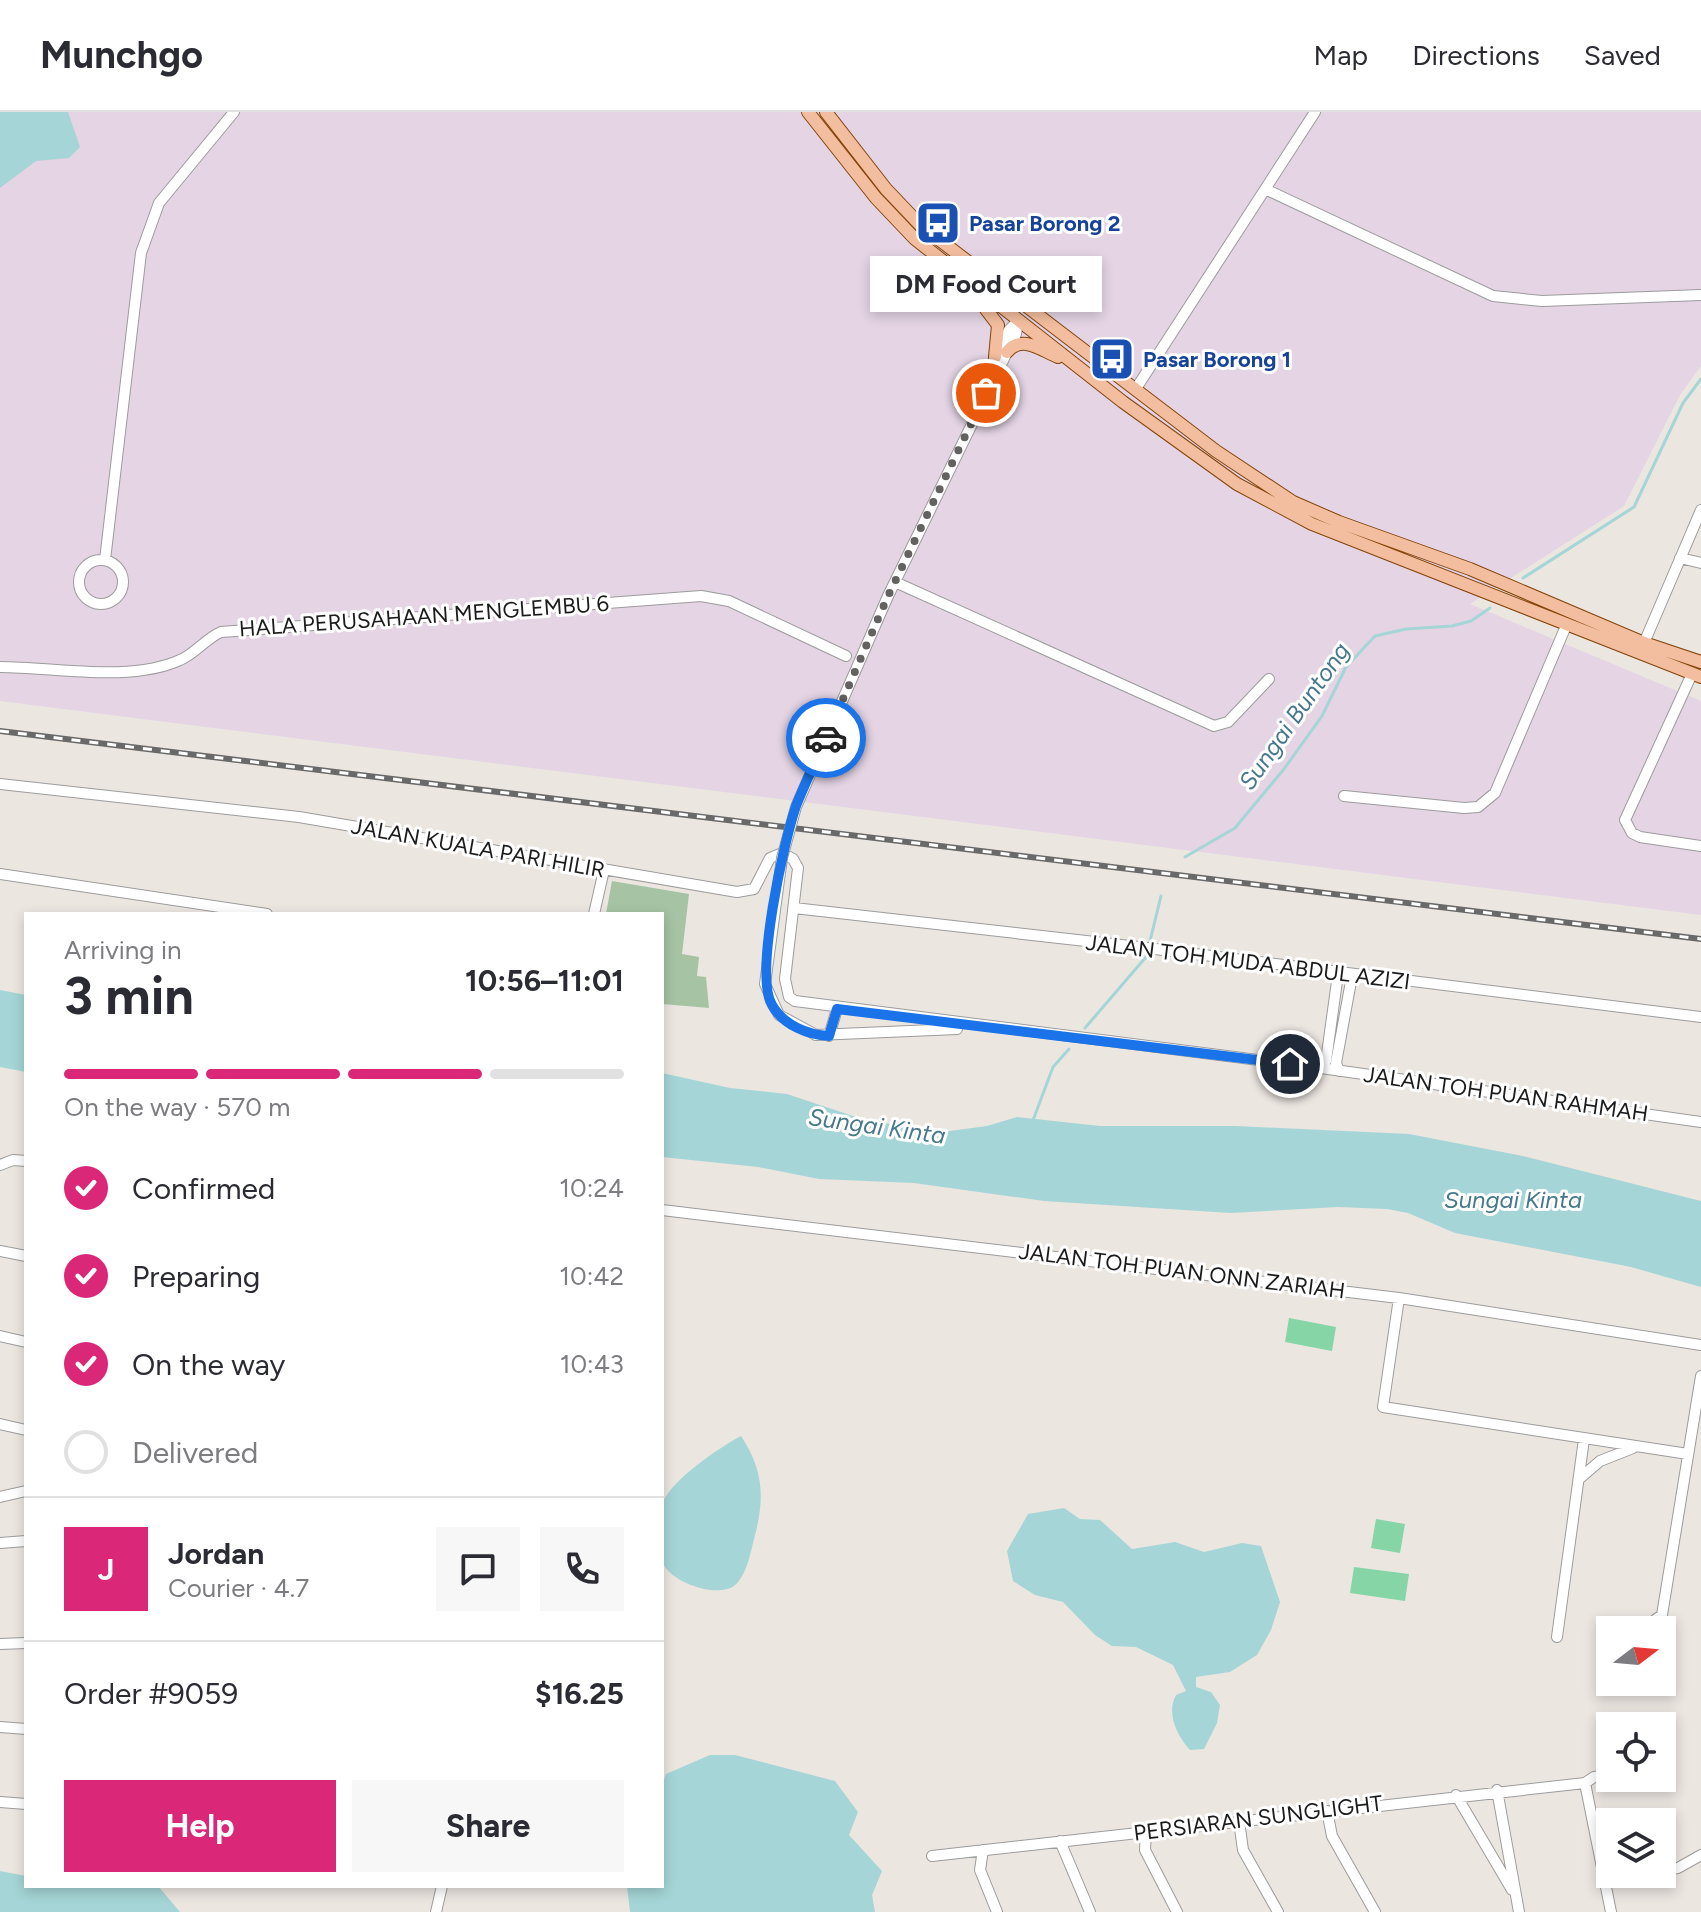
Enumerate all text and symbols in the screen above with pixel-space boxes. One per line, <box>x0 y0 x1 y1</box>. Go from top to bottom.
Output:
text: Munchgo <box>40 32 203 78</box>
text: Map <box>1314 38 1368 72</box>
text: Directions <box>1412 38 1540 72</box>
text: Saved <box>1584 38 1661 72</box>
bus stop icon: Pasar Borong 2 <box>914 199 962 247</box>
place label: Pasar Borong 2 <box>969 210 1120 237</box>
callout: DM Food Court <box>870 257 1102 313</box>
text: DM Food Court <box>895 268 1077 300</box>
bus stop icon: Pasar Borong 1 <box>1088 335 1136 383</box>
place label: Pasar Borong 1 <box>1143 346 1291 373</box>
pin <box>952 359 1020 427</box>
icon: bag <box>964 371 1008 415</box>
street label: HALA PERUSAHAAN MENGLEMBU 6 <box>238 590 610 642</box>
water label: Sungai Buntong <box>1232 637 1356 795</box>
courier <box>786 698 866 778</box>
icon: car <box>804 716 848 760</box>
street label: JALAN KUALA PARI HILIR <box>349 812 607 884</box>
street label: JALAN TOH MUDA ABDUL AZIZI <box>1084 929 1412 995</box>
text: Arriving in <box>64 934 182 966</box>
text: 10:56–11:01 <box>465 962 624 999</box>
text: 3 min <box>64 965 194 1027</box>
pin <box>1256 1030 1324 1098</box>
icon: home <box>1268 1042 1312 1086</box>
street label: JALAN TOH PUAN RAHMAH <box>1362 1061 1650 1127</box>
text: On the way · 570 m <box>64 1091 290 1123</box>
water label: Sungai Kinta <box>807 1102 947 1150</box>
icon: check <box>64 1166 108 1210</box>
text: Confirmed <box>132 1170 275 1207</box>
text: 10:24 <box>559 1172 624 1204</box>
water label: Sungai Kinta <box>1444 1185 1582 1214</box>
street label: JALAN TOH PUAN ONN ZARIAH <box>1017 1238 1347 1304</box>
icon: check <box>64 1254 108 1298</box>
text: Preparing <box>132 1258 260 1295</box>
text: 10:42 <box>559 1260 624 1292</box>
icon: check <box>64 1342 108 1386</box>
text: On the way <box>132 1346 285 1383</box>
text: 10:43 <box>560 1348 624 1380</box>
text: Delivered <box>132 1434 258 1471</box>
button: chat <box>436 1527 520 1611</box>
button: phone <box>540 1527 624 1611</box>
text: Jordan <box>168 1535 264 1572</box>
text: J <box>98 1551 114 1588</box>
text: Courier · 4.7 <box>168 1572 309 1604</box>
north arrow <box>1596 1616 1676 1696</box>
map controls <box>1596 1616 1676 1888</box>
text: Order #9059 <box>64 1675 238 1712</box>
text: $16.25 <box>535 1675 624 1712</box>
button: locate <box>1596 1712 1676 1792</box>
button: Help <box>64 1780 336 1872</box>
button: Share <box>352 1780 624 1872</box>
street label: PERSIARAN SUNGLIGHT <box>1132 1789 1384 1847</box>
button: layers <box>1596 1808 1676 1888</box>

